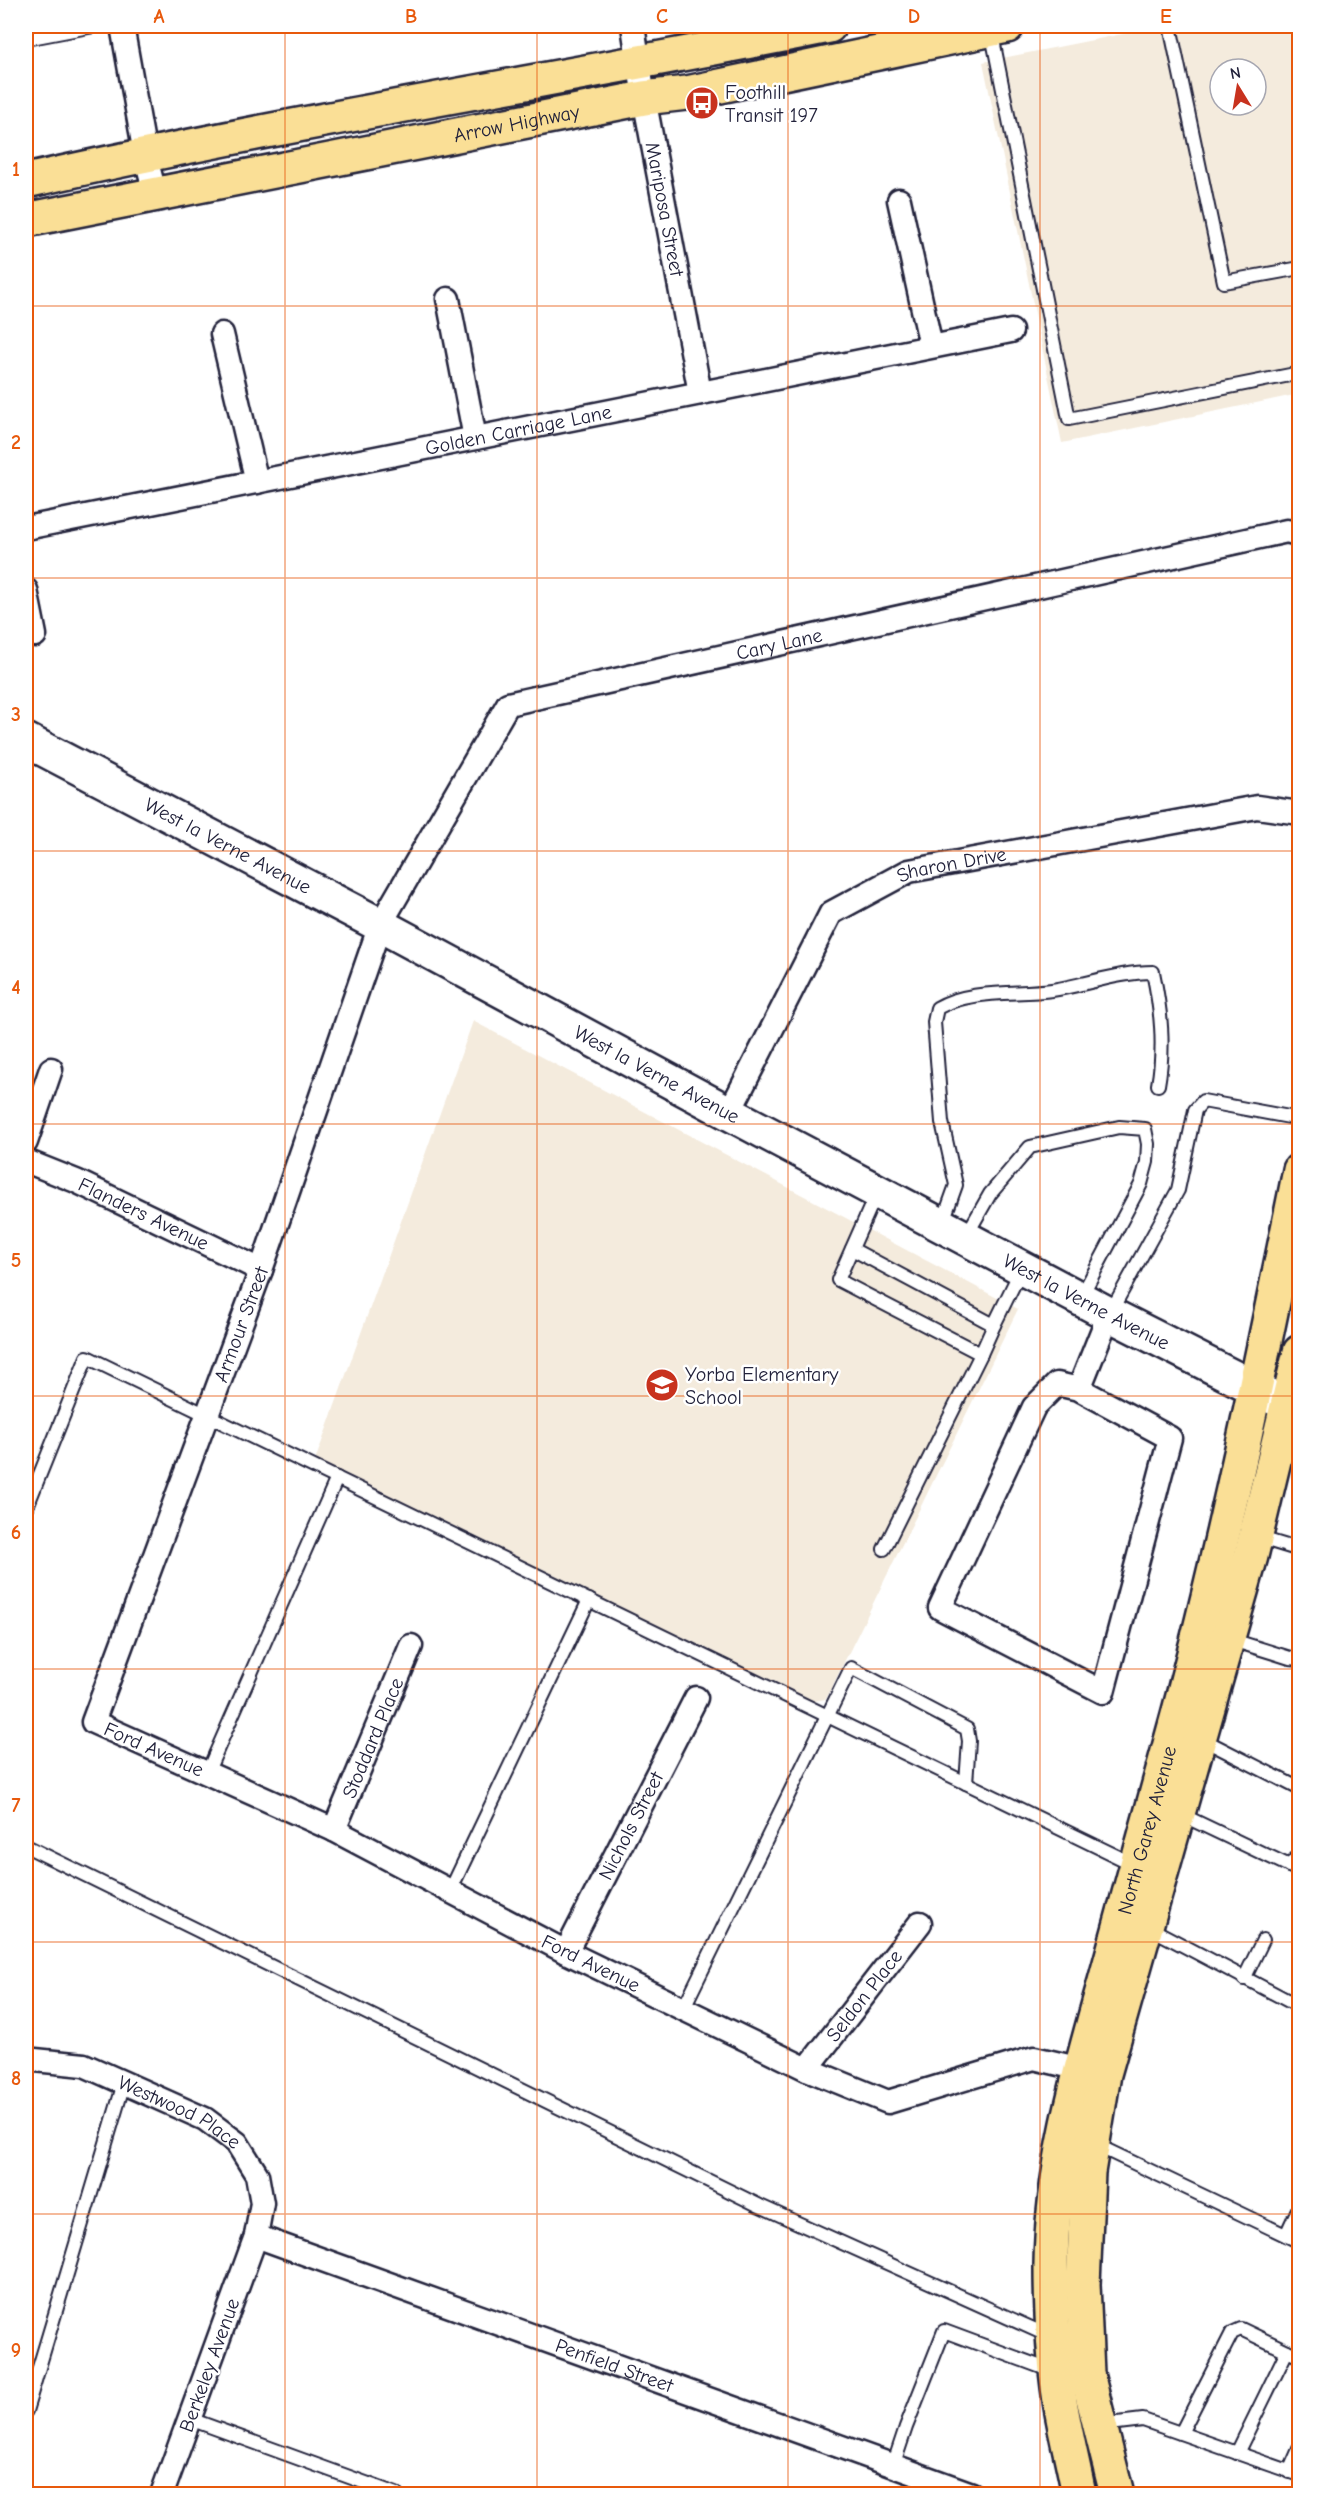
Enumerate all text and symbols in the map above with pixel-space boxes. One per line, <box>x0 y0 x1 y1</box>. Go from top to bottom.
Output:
text: A <box>153 5 165 28</box>
text: B <box>405 5 417 28</box>
text: C <box>656 5 668 28</box>
text: D <box>908 5 920 28</box>
text: E <box>1160 5 1172 28</box>
north arrow <box>1208 57 1268 117</box>
text: N <box>1228 63 1242 83</box>
place label: Foothill Transit 197 <box>725 81 818 127</box>
bus stop icon: Foothill Transit 197 <box>684 85 720 121</box>
street label: Arrow Highway <box>452 100 581 147</box>
street label: Mariposa Street <box>641 140 689 280</box>
text: 1 <box>12 158 20 181</box>
street label: Golden Carriage Lane <box>423 400 614 460</box>
text: 2 <box>11 431 21 454</box>
street label: Cary Lane <box>734 624 824 665</box>
text: 3 <box>11 703 21 726</box>
street label: West la Verne Avenue <box>141 793 315 899</box>
street label: Sharon Drive <box>893 842 1008 888</box>
text: 4 <box>11 976 21 999</box>
street label: West la Verne Avenue <box>570 1021 743 1128</box>
street label: Flanders Avenue <box>75 1173 212 1255</box>
text: 5 <box>11 1249 21 1272</box>
street label: West la Verne Avenue <box>999 1249 1173 1355</box>
street label: Armour Street <box>209 1262 274 1385</box>
place label: Yorba Elementary School <box>685 1363 838 1409</box>
school or university icon: Yorba Elementary School <box>644 1367 680 1403</box>
text: 6 <box>11 1521 21 1544</box>
street label: Stoddard Place <box>338 1674 408 1802</box>
street label: Ford Avenue <box>100 1717 207 1782</box>
street label: North Garey Avenue <box>1113 1743 1181 1917</box>
street label: Nichols Street <box>594 1767 669 1884</box>
text: 7 <box>12 1794 21 1817</box>
street label: Ford Avenue <box>538 1930 644 1997</box>
street label: Seldon Place <box>822 1945 907 2046</box>
text: 8 <box>11 2067 21 2090</box>
street label: Westwood Place <box>114 2071 245 2154</box>
street label: Berkeley Avenue <box>175 2295 244 2435</box>
street label: Penfield Street <box>552 2334 677 2398</box>
text: 9 <box>11 2339 21 2362</box>

